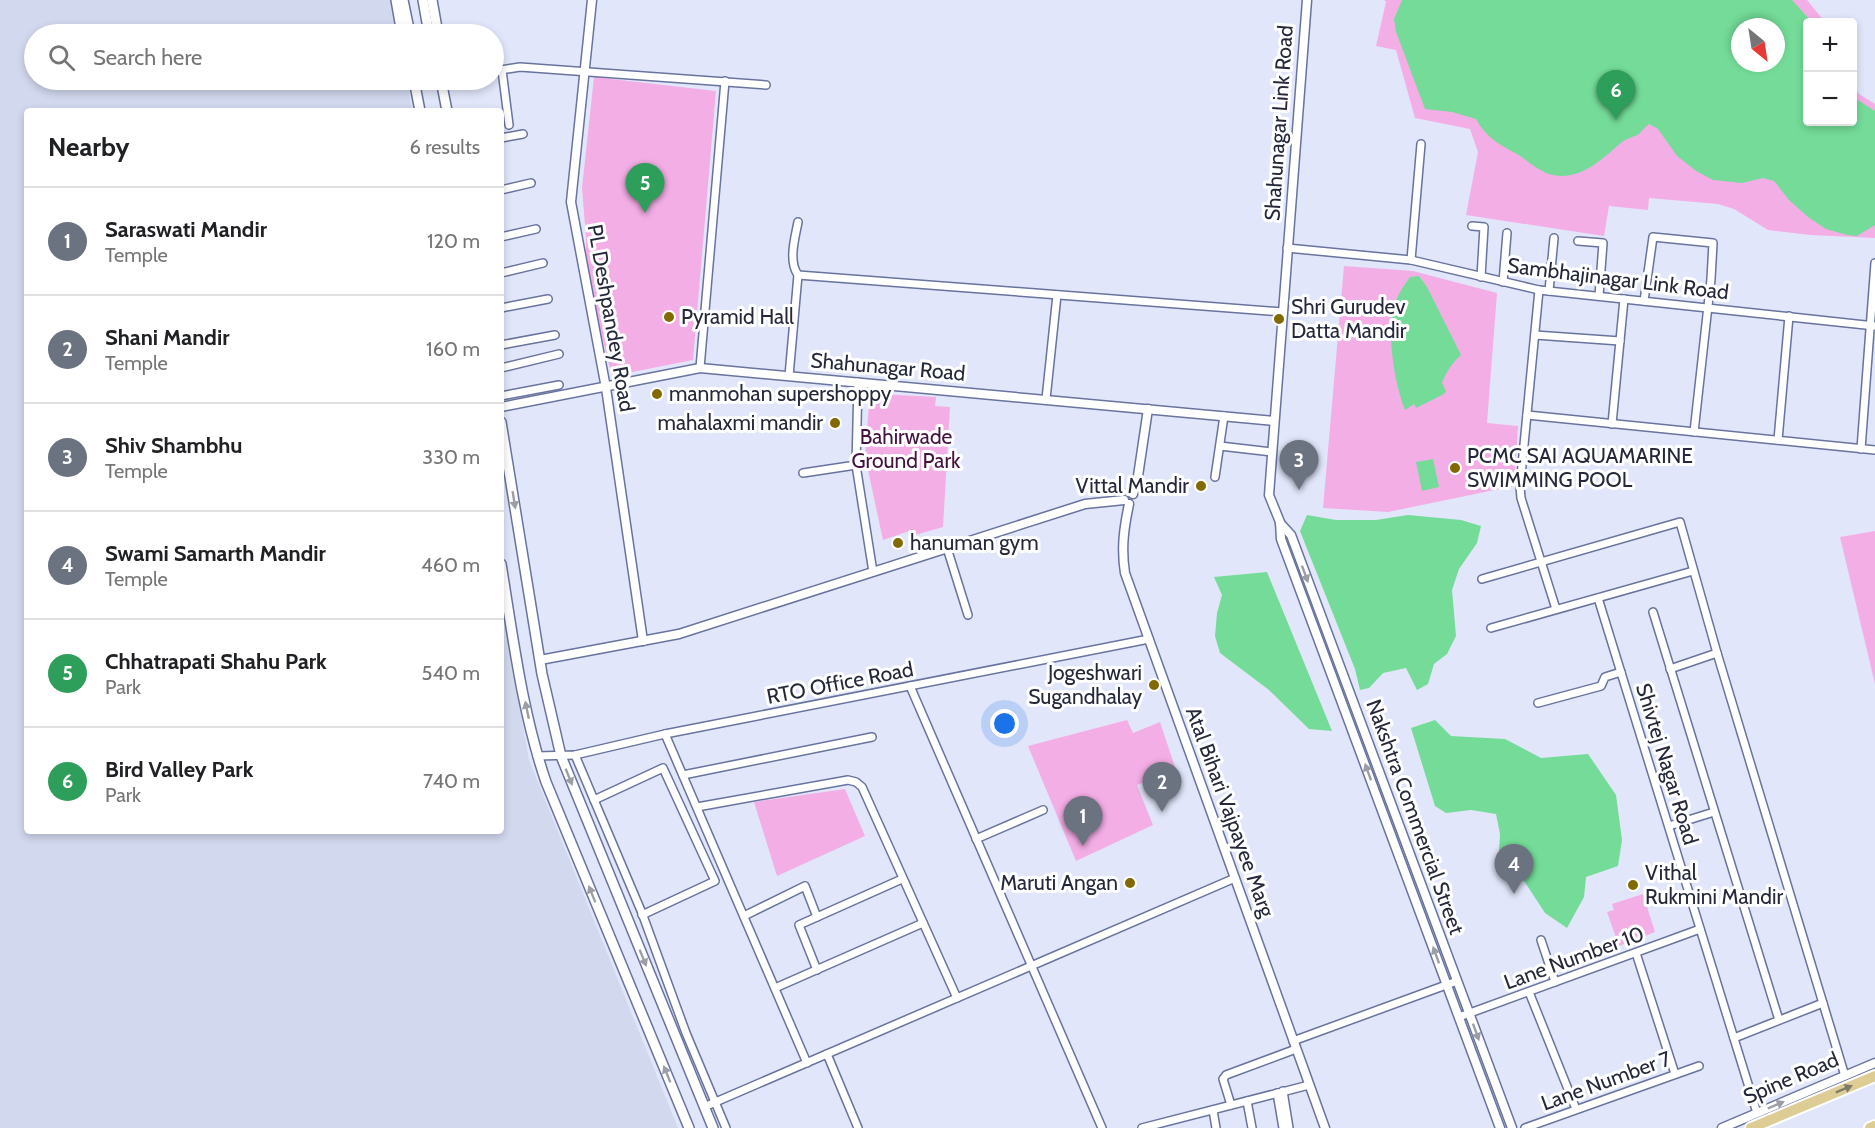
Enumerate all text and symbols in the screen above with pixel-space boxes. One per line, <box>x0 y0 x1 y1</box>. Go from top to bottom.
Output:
north arrow <box>1731 18 1785 72</box>
map controls <box>1803 18 1857 126</box>
button: + <box>1803 18 1857 72</box>
search box <box>24 24 504 90</box>
street label: Shahunagar Link Road <box>1259 24 1298 222</box>
icon: search <box>45 41 78 74</box>
text: Search here <box>93 44 202 71</box>
pin: 6 <box>1596 70 1636 120</box>
button: − <box>1803 72 1857 126</box>
text: Nearby <box>48 131 129 163</box>
text: 6 results <box>409 135 480 159</box>
pin: 5 <box>626 164 664 213</box>
text: Saraswati Mandir <box>105 216 267 243</box>
street label: PL Deshpandey Road <box>583 222 640 414</box>
text: 1 <box>64 229 71 253</box>
text: 120 m <box>427 229 480 253</box>
text: Temple <box>105 243 168 267</box>
street label: Sambhajinagar Link Road <box>1506 253 1730 305</box>
place label: Shri Gurudev Datta Mandir <box>1291 294 1407 343</box>
place label: Pyramid Hall <box>681 304 794 329</box>
marker: Pyramid Hall <box>662 310 676 324</box>
marker: Shri Gurudev Datta Mandir <box>1272 312 1286 326</box>
text: Shani Mandir <box>105 324 229 351</box>
text: 2 <box>62 337 73 361</box>
text: 160 m <box>426 337 480 361</box>
street label: Shahunagar Road <box>810 347 966 386</box>
text: Temple <box>105 351 168 375</box>
place label: manmohan supershoppy <box>669 381 892 406</box>
marker: manmohan supershoppy <box>650 387 664 401</box>
place label: mahalaxmi mandir <box>657 410 823 435</box>
marker: mahalaxmi mandir <box>828 416 842 430</box>
park label: Bahirwade Ground Park <box>852 424 961 473</box>
text: Shiv Shambhu <box>105 432 242 459</box>
pin: 3 <box>1280 440 1318 490</box>
place label: PCMC SAI AQUAMARINE SWIMMING POOL <box>1467 443 1693 492</box>
text: 3 <box>62 445 73 469</box>
text: 330 m <box>422 445 480 469</box>
text: Temple <box>105 459 168 483</box>
marker: PCMC SAI AQUAMARINE SWIMMING POOL <box>1448 461 1462 475</box>
place label: Vittal Mandir <box>1075 473 1189 498</box>
marker: Vittal Mandir <box>1194 479 1208 493</box>
one-way arrow <box>509 491 518 510</box>
place label: hanuman gym <box>910 530 1039 555</box>
marker: hanuman gym <box>891 536 905 550</box>
text: Swami Samarth Mandir <box>105 540 326 567</box>
text: 4 <box>61 553 74 577</box>
text: 460 m <box>421 553 480 577</box>
one-way arrow <box>1301 565 1311 583</box>
text: Temple <box>105 567 168 591</box>
text: Chhatrapati Shahu Park <box>105 648 327 675</box>
street label: RTO Office Road <box>764 656 915 709</box>
place label: Jogeshwari Sugandhalay <box>1028 660 1142 709</box>
text: 5 <box>62 661 73 685</box>
text: 540 m <box>422 661 480 685</box>
text: Park <box>105 675 141 699</box>
marker: Jogeshwari Sugandhalay <box>1147 678 1161 692</box>
street label: Shivtej Nagar Road <box>1630 680 1704 848</box>
street label: Nakshtra Commercial Street <box>1361 696 1470 938</box>
one-way arrow <box>522 701 531 720</box>
street label: Atal Bihari Vajpayee Marg <box>1180 703 1280 921</box>
your location <box>990 709 1019 738</box>
text: Bird Valley Park <box>105 756 253 783</box>
pin: 2 <box>1142 762 1182 812</box>
one-way arrow <box>1363 763 1372 781</box>
text: 6 <box>62 769 73 793</box>
text: 740 m <box>423 769 480 793</box>
one-way arrow <box>564 769 574 787</box>
text: Park <box>105 783 141 807</box>
pin: 1 <box>1064 796 1102 846</box>
pin: 4 <box>1494 844 1534 894</box>
place label: Vithal Rukmini Mandir <box>1645 860 1783 909</box>
place label: Maruti Angan <box>1000 870 1118 895</box>
marker: Maruti Angan <box>1123 876 1137 890</box>
marker: Vithal Rukmini Mandir <box>1626 878 1640 892</box>
one-way arrow <box>587 884 597 902</box>
street label: Lane Number 10 <box>1500 921 1647 994</box>
one-way arrow <box>1431 946 1441 964</box>
one-way arrow <box>638 949 648 967</box>
one-way arrow <box>1472 1023 1482 1041</box>
street label: Lane Number 7 <box>1538 1045 1674 1116</box>
street label: Spine Road <box>1739 1046 1842 1109</box>
one-way arrow <box>662 1065 671 1083</box>
one-way arrow <box>1835 1084 1853 1093</box>
one-way arrow <box>1767 1100 1785 1110</box>

